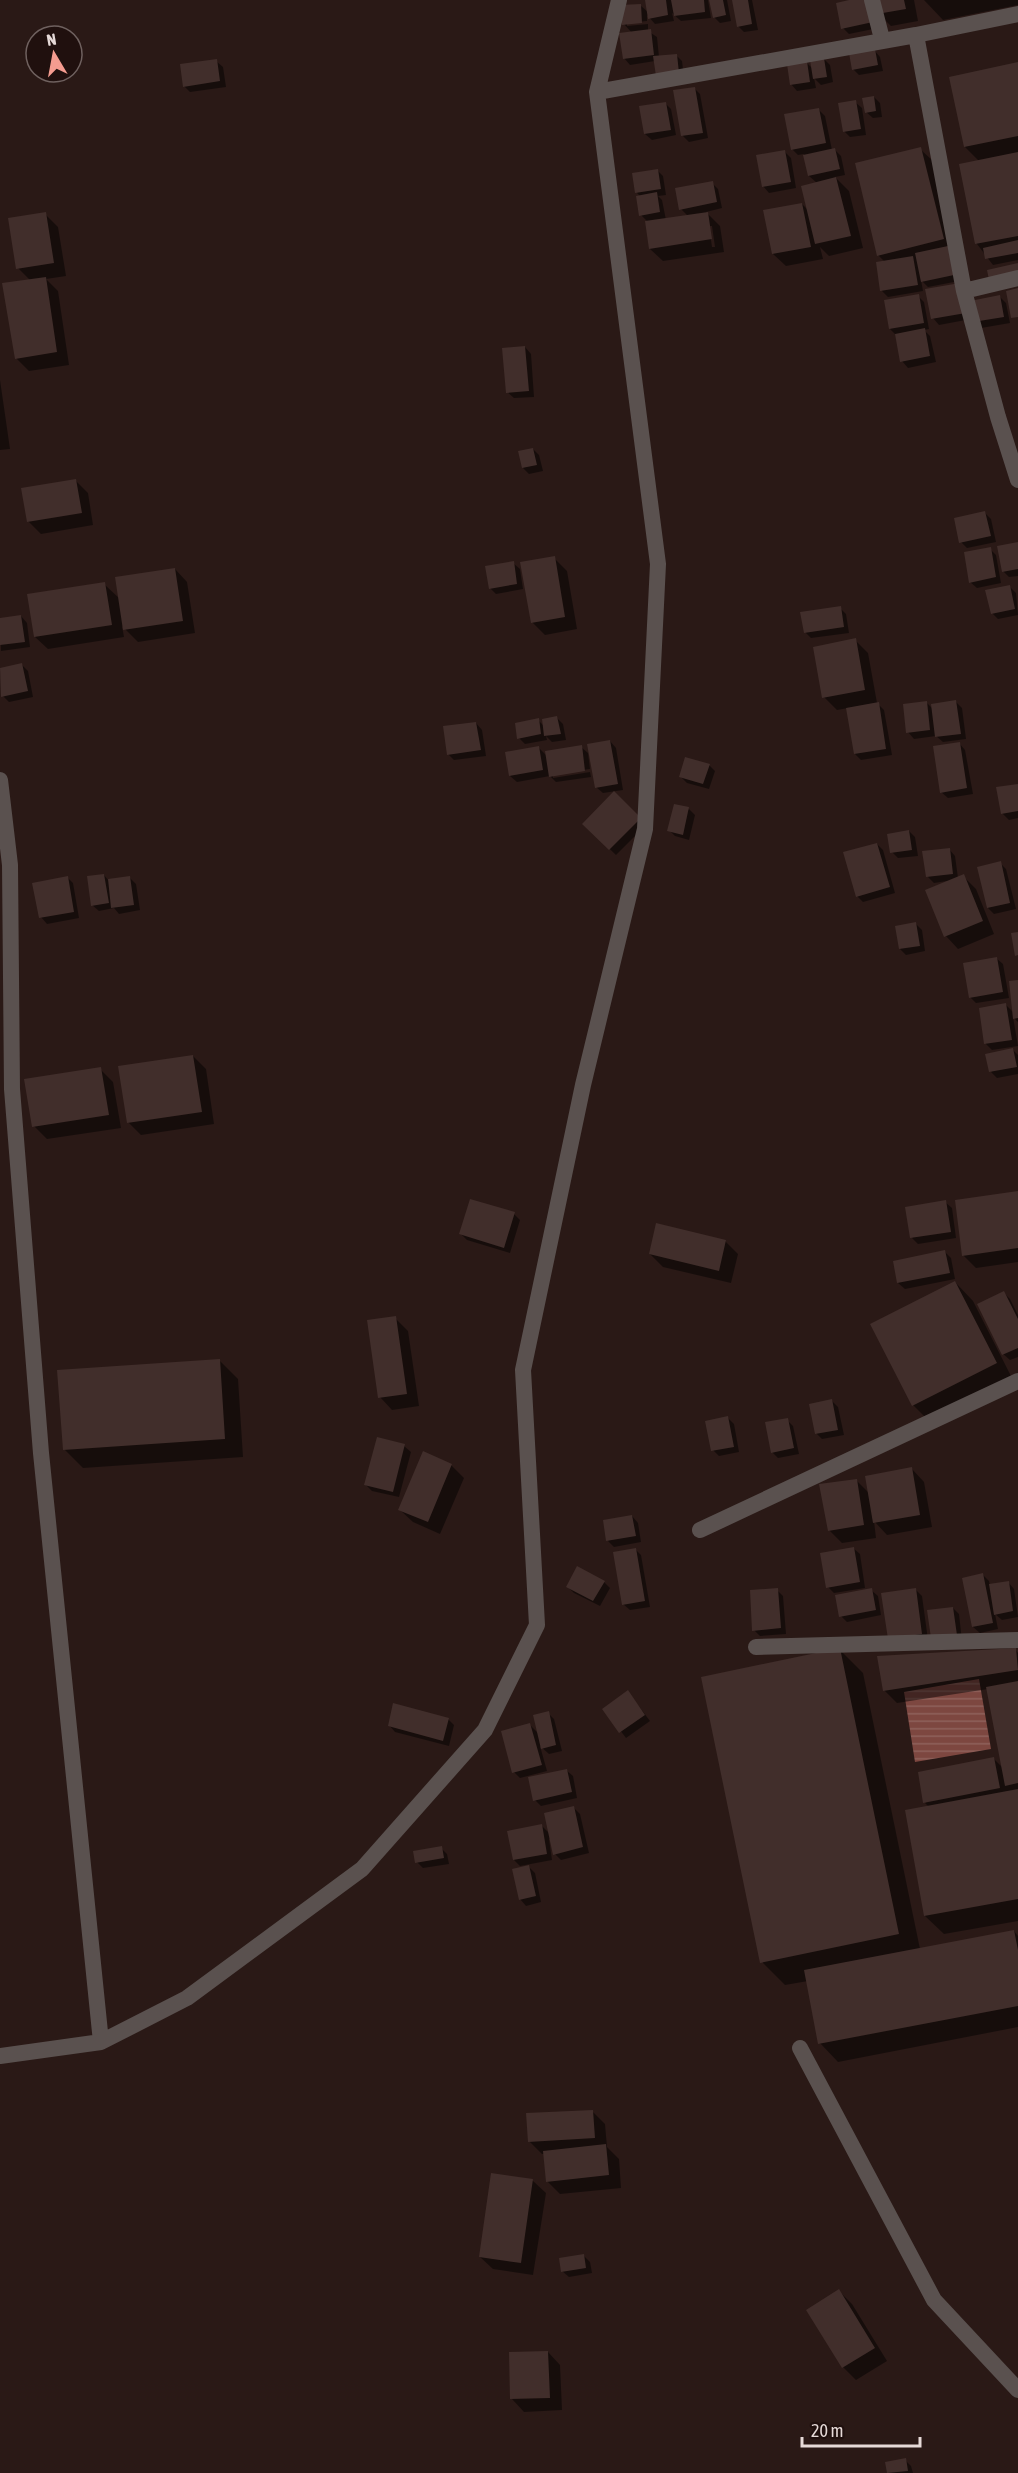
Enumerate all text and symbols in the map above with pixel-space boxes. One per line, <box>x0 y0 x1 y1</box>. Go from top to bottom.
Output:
north arrow <box>24 24 84 84</box>
text: N <box>45 30 58 49</box>
scale bar <box>802 2410 920 2448</box>
text: 20 m <box>811 2420 843 2441</box>

